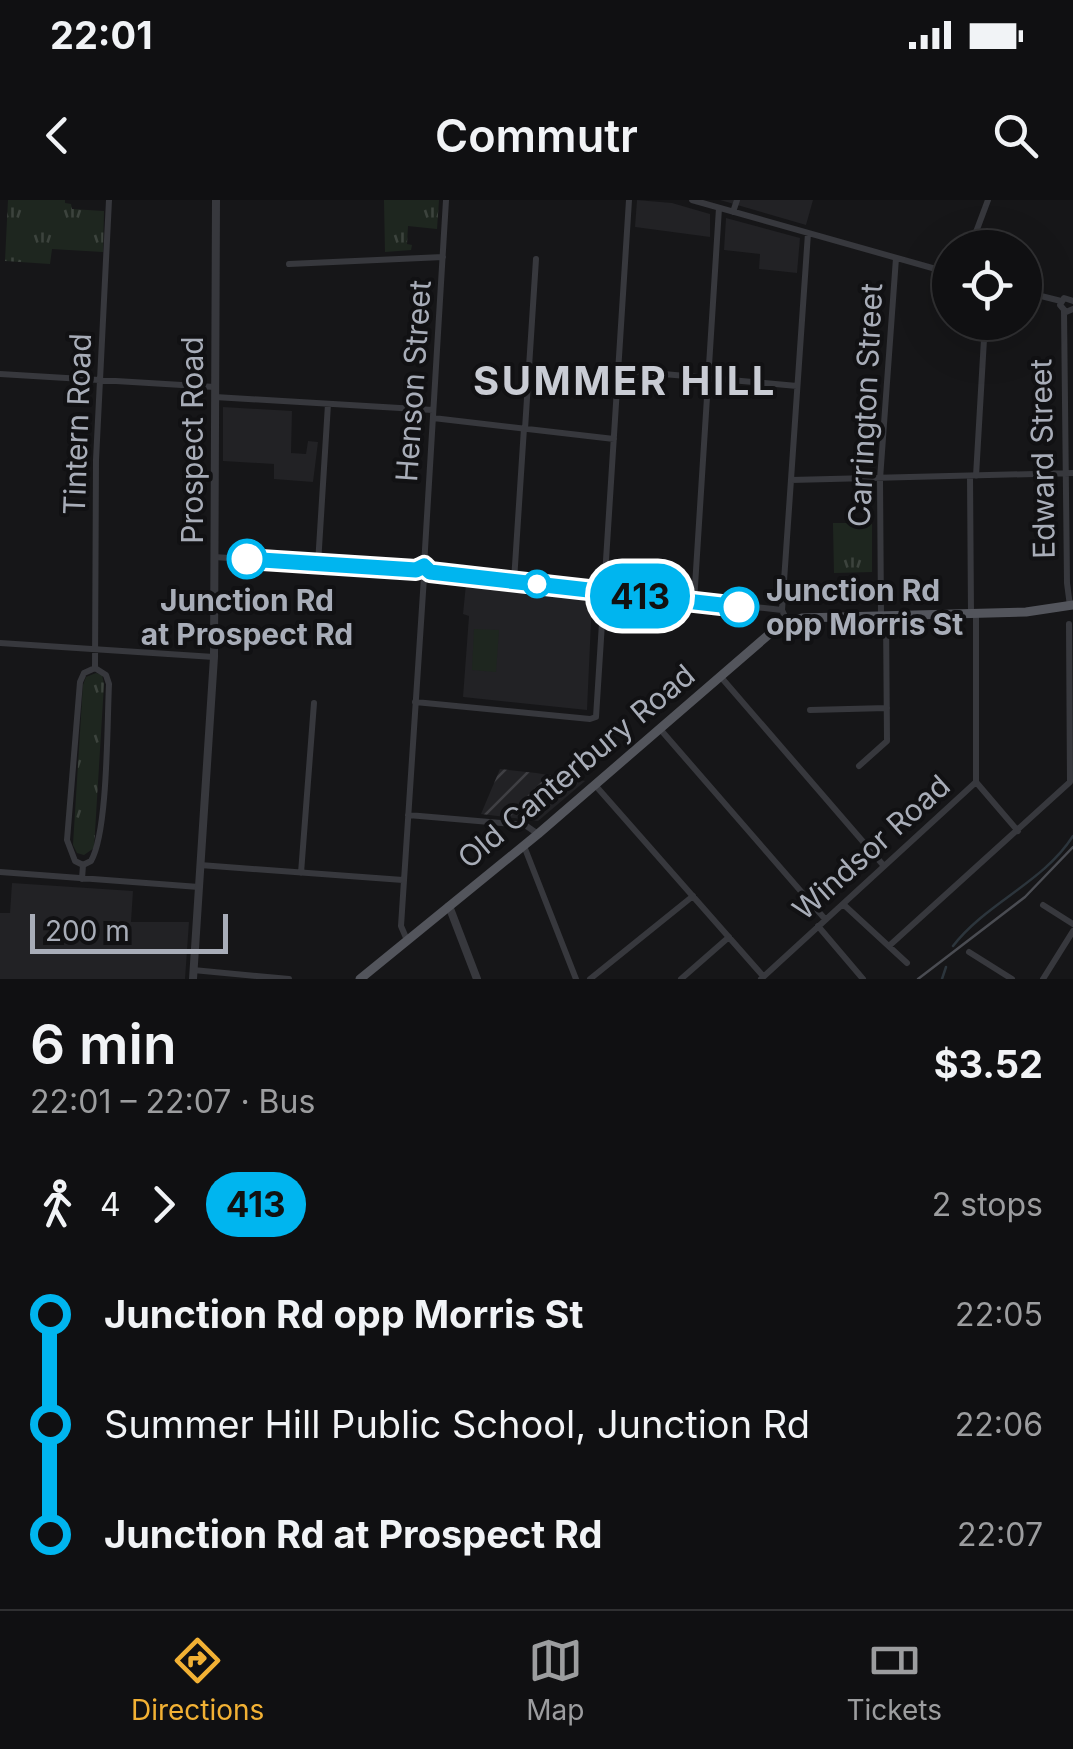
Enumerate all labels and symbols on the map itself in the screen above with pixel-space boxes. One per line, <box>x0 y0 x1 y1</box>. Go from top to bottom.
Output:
street label: Henson Street <box>388 279 438 483</box>
street label: Carrington Street <box>841 282 889 528</box>
street label: Tintern Road <box>56 333 98 515</box>
street label: Prospect Road <box>174 336 210 544</box>
district label: SUMMER HILL <box>473 356 777 405</box>
street label: Edward Street <box>1022 358 1062 559</box>
marker: Junction Rd at Prospect Rd <box>228 540 266 578</box>
line badge: 413 <box>582 564 698 628</box>
unlabelled marker <box>524 571 550 597</box>
place label: Junction Rd opp Morris St <box>766 572 963 642</box>
place label: Junction Rd at Prospect Rd <box>141 582 353 652</box>
marker: Junction Rd opp Morris St <box>720 588 758 626</box>
street label: Old Canterbury Road <box>450 656 702 876</box>
street label: Windsor Road <box>785 767 957 927</box>
scale bar <box>30 909 228 954</box>

